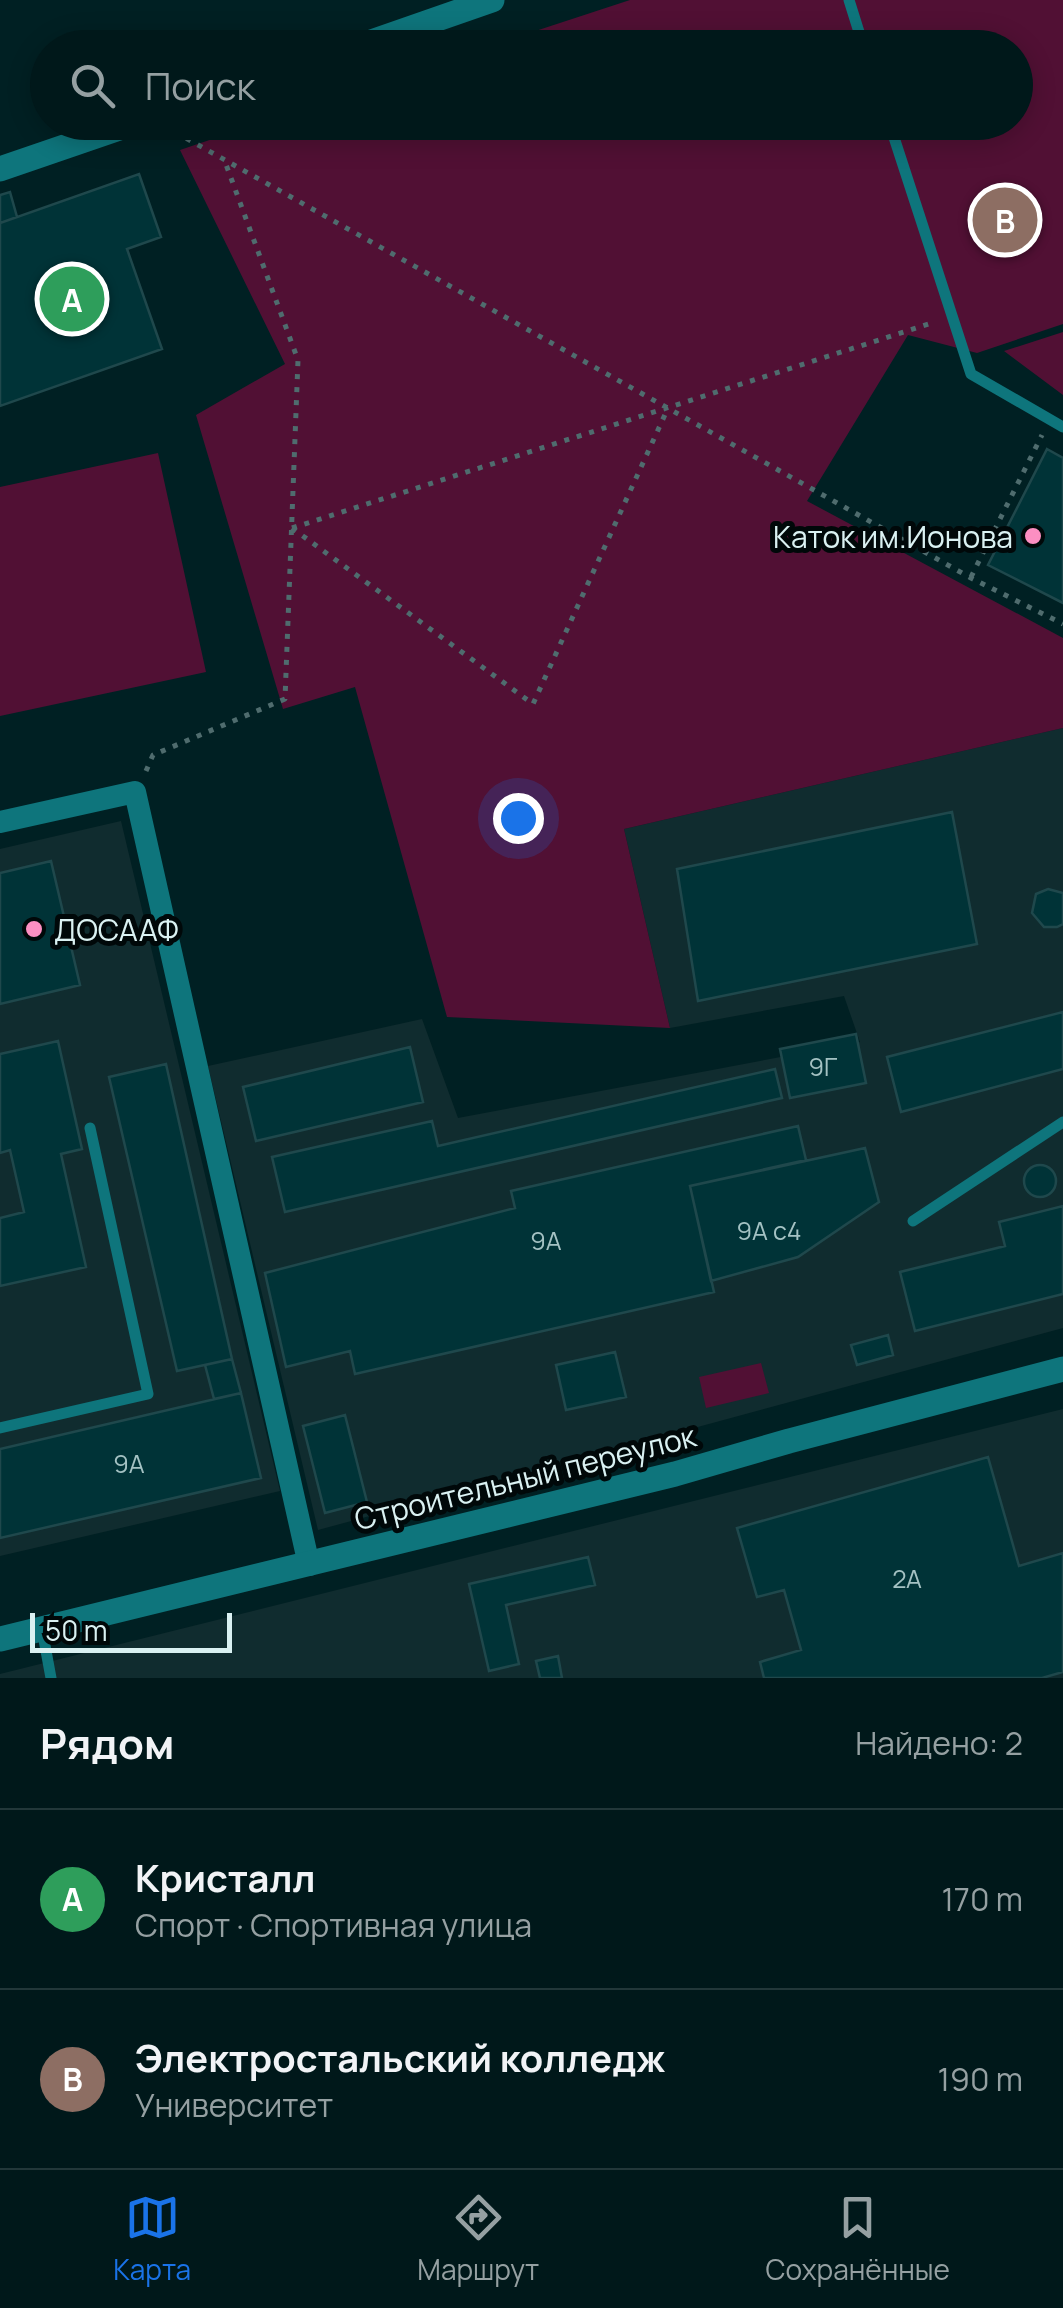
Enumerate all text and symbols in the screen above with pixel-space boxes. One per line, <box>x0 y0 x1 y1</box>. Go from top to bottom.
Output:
search box <box>30 30 1033 140</box>
icon: search <box>65 58 120 113</box>
text: Поиск <box>145 59 255 111</box>
pin: B <box>972 182 1038 258</box>
pin: A <box>40 262 104 336</box>
place label: Каток им.Ионова <box>773 516 1013 557</box>
marker: Каток им.Ионова <box>1022 525 1044 547</box>
your location <box>493 793 544 844</box>
place label: ДОСААФ <box>54 909 179 950</box>
marker: ДОСААФ <box>23 918 45 940</box>
house number: 9Г <box>809 1049 837 1084</box>
house number: 9А с4 <box>737 1213 801 1248</box>
house number: 9А <box>530 1223 562 1258</box>
street label: Строительный переулок <box>350 1414 701 1539</box>
house number: 9А <box>113 1446 145 1481</box>
house number: 2А <box>892 1561 922 1596</box>
scale bar <box>30 1608 232 1652</box>
text: 50 m <box>45 1611 108 1649</box>
text: Рядом <box>40 1714 174 1772</box>
text: Найдено: 2 <box>855 1721 1023 1765</box>
text: Кристалл <box>135 1851 315 1903</box>
text: A <box>62 1877 83 1921</box>
text: 170 m <box>941 1877 1023 1921</box>
text: Спорт · Спортивная улица <box>135 1903 532 1947</box>
text: Электростальский колледж <box>135 2031 665 2083</box>
text: B <box>62 2057 83 2101</box>
text: 190 m <box>938 2057 1023 2101</box>
text: Университет <box>135 2083 333 2127</box>
tab: Карта <box>113 2190 191 2288</box>
tab: Маршрут <box>417 2190 539 2288</box>
tab: Сохранённые <box>766 2190 950 2288</box>

